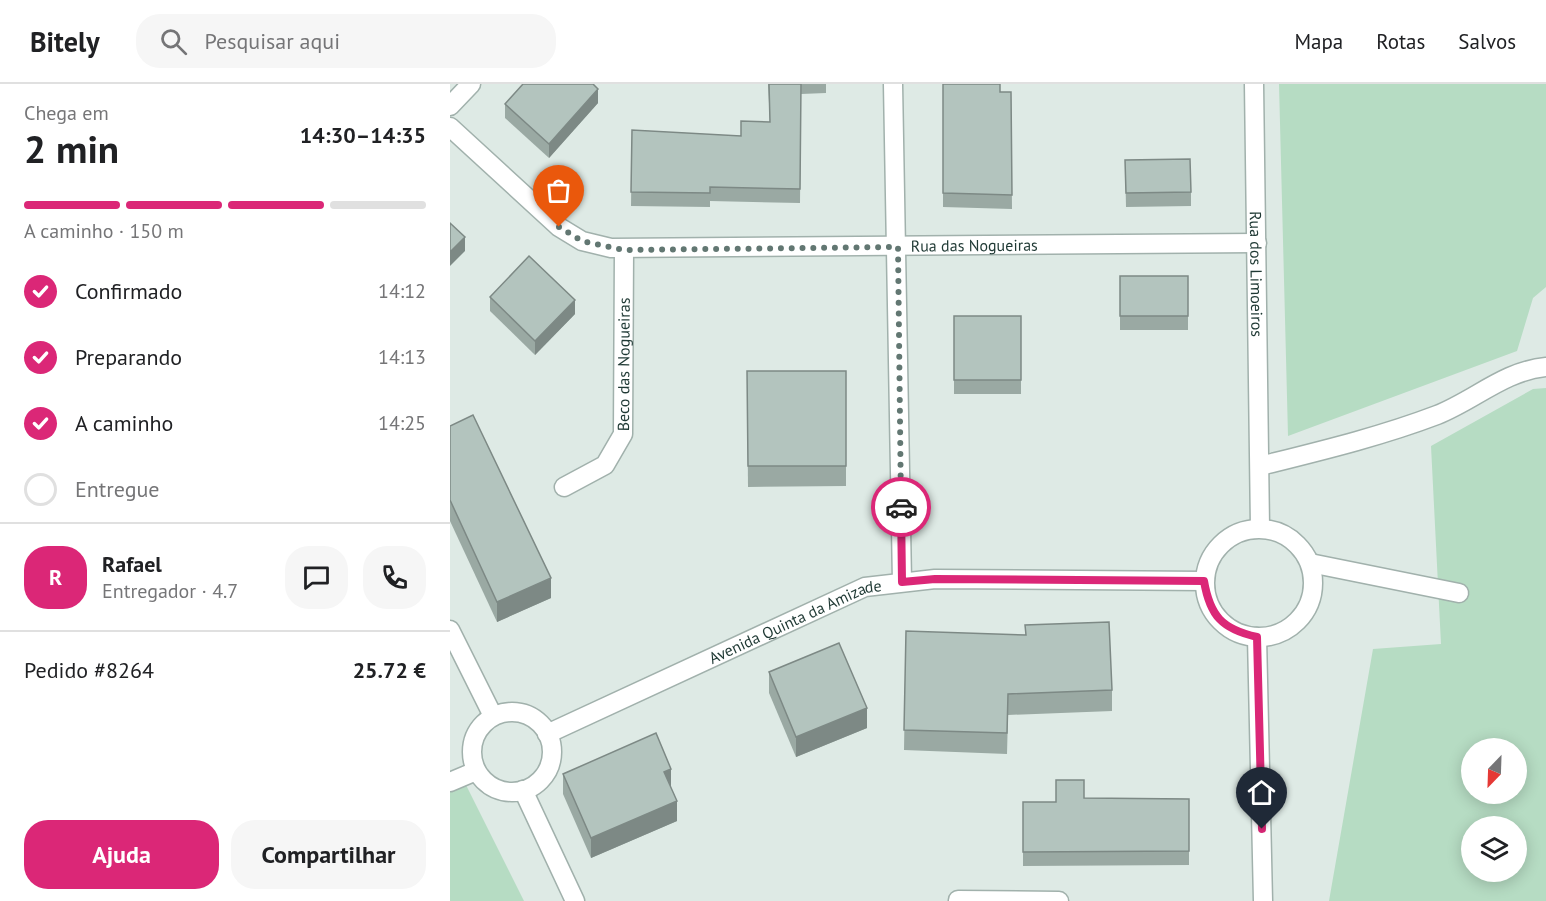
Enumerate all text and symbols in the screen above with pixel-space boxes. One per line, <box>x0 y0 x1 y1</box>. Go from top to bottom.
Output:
search box <box>136 14 556 68</box>
text: Bitely <box>30 23 100 60</box>
icon: search <box>157 25 190 58</box>
text: Pesquisar aqui <box>205 27 340 55</box>
text: Mapa <box>1294 28 1343 55</box>
text: Rotas <box>1376 28 1425 55</box>
text: Salvos <box>1458 28 1516 55</box>
text: Chega em <box>24 100 109 126</box>
text: 14:30–14:35 <box>300 121 426 149</box>
text: 2 min <box>24 123 119 174</box>
pin <box>533 165 584 227</box>
icon: bag <box>542 174 575 207</box>
street label: Rua dos Limoeiros <box>1246 211 1267 337</box>
text: A caminho · 150 m <box>24 218 184 244</box>
street label: Rua das Nogueiras <box>911 235 1038 256</box>
icon: check <box>24 275 57 308</box>
text: Confirmado <box>75 277 182 305</box>
text: 14:12 <box>378 278 426 304</box>
street label: Beco das Nogueiras <box>613 297 634 431</box>
icon: check <box>24 341 57 374</box>
text: Preparando <box>75 343 182 371</box>
text: 14:13 <box>378 344 426 370</box>
icon: check <box>24 407 57 440</box>
text: A caminho <box>75 409 173 437</box>
text: 14:25 <box>378 410 426 436</box>
text: Entregue <box>75 475 160 503</box>
courier <box>871 477 931 537</box>
icon: car <box>885 491 918 524</box>
button: chat <box>285 546 348 609</box>
button: phone <box>363 546 426 609</box>
text: Rafael <box>102 550 162 578</box>
text: R <box>49 563 62 591</box>
street label: Avenida Quinta da Amizade <box>706 575 882 668</box>
text: Entregador · 4.7 <box>102 578 238 604</box>
text: Pedido #8264 <box>24 656 154 684</box>
text: 25.72 € <box>353 656 426 684</box>
north arrow <box>1461 738 1527 804</box>
map controls <box>1461 738 1527 882</box>
pin <box>1236 767 1287 829</box>
icon: home <box>1245 776 1278 809</box>
button: layers <box>1461 816 1527 882</box>
button: Ajuda <box>24 820 219 889</box>
button: Compartilhar <box>231 820 426 889</box>

